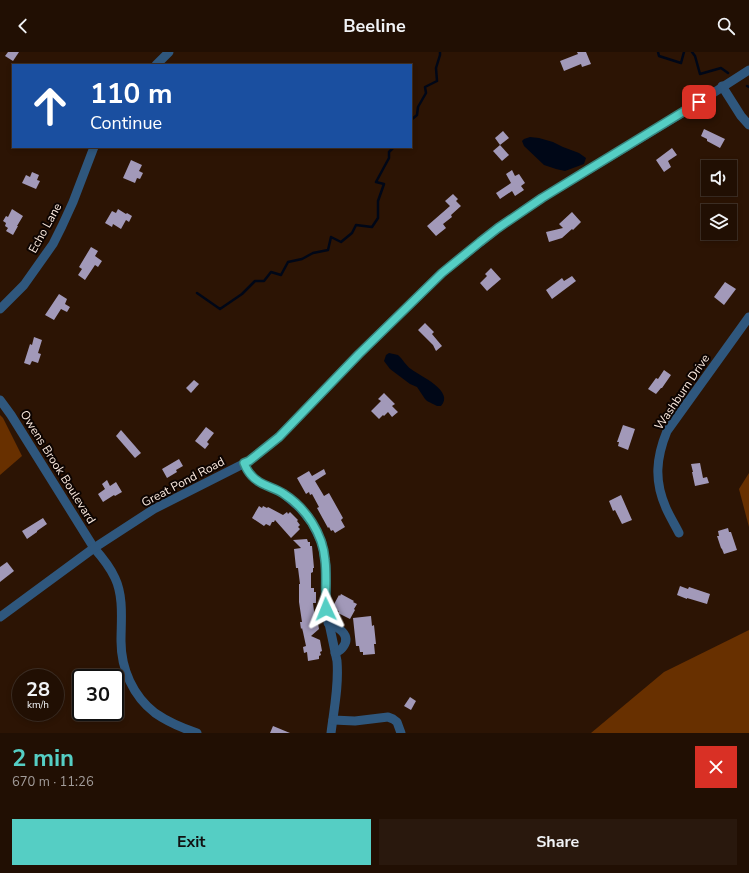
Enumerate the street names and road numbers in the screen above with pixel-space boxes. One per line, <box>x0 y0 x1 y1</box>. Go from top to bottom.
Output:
street label: Echo Lane <box>25 200 65 256</box>
street label: Washburn Drive <box>651 351 713 433</box>
street label: Owens Brook Boulevard <box>17 407 99 527</box>
street label: Great Pond Road <box>139 453 227 511</box>

